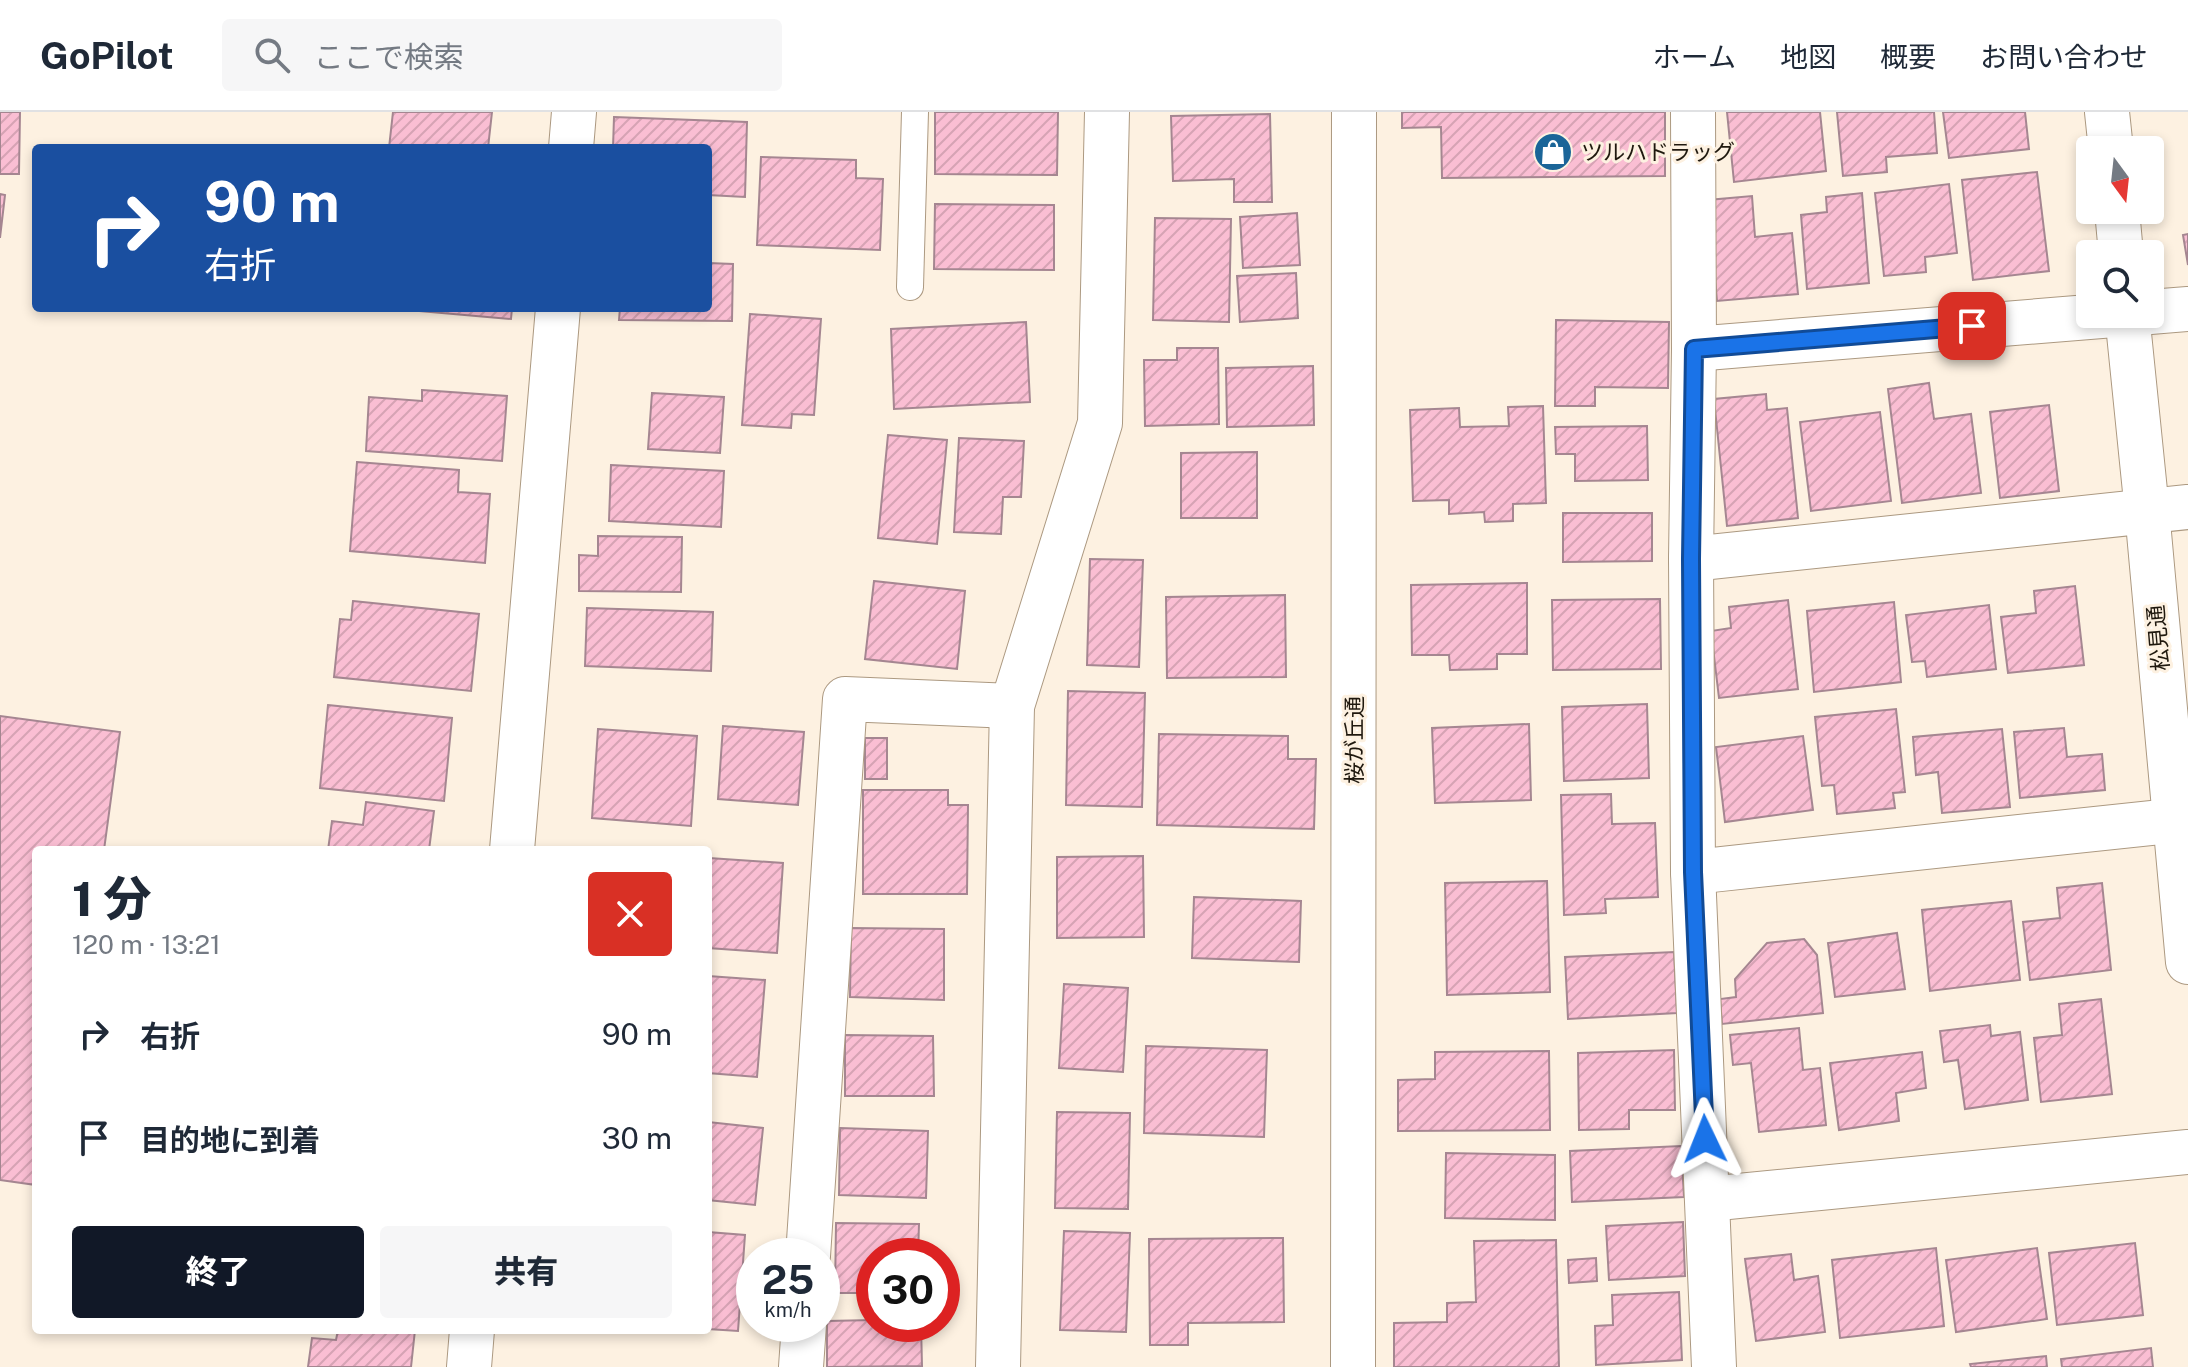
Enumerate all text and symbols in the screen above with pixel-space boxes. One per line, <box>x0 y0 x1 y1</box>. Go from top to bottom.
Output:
search box <box>222 19 782 91</box>
text: GoPilot <box>40 33 174 78</box>
icon: search <box>250 33 294 77</box>
text: ここで検索 <box>314 39 464 75</box>
text: ホーム <box>1653 40 1736 73</box>
text: 地図 <box>1780 40 1836 73</box>
text: 概要 <box>1880 40 1936 73</box>
text: お問い合わせ <box>1980 40 2148 73</box>
shop icon: ツルハドラッグ <box>1532 131 1574 173</box>
north arrow <box>2076 136 2164 224</box>
map controls <box>2076 136 2164 328</box>
place label: ツルハドラッグ <box>1581 139 1735 165</box>
text: 90 m <box>204 169 340 235</box>
icon: right <box>72 176 176 280</box>
button: search <box>2076 240 2164 328</box>
text: 右折 <box>204 244 276 286</box>
pin <box>1938 292 2006 360</box>
icon: arrive <box>1950 304 1994 348</box>
street label: 松見通 <box>2142 604 2174 672</box>
street label: 桜が丘通 <box>1341 696 1367 784</box>
text: 1 分 <box>72 870 152 927</box>
button: close <box>588 872 672 956</box>
text: 120 m · 13:21 <box>72 929 221 960</box>
icon: right <box>72 1012 116 1056</box>
text: 90 m <box>602 1016 672 1052</box>
text: 右折 <box>140 1018 200 1054</box>
position arrow <box>1663 1097 1747 1181</box>
icon: arrive <box>72 1116 116 1160</box>
text: 30 m <box>602 1120 672 1156</box>
text: 目的地に到着 <box>140 1122 320 1158</box>
button: 終了 <box>72 1226 364 1318</box>
button: 共有 <box>380 1226 672 1318</box>
speed limit sign: 30 <box>856 1238 960 1342</box>
text: 25 <box>762 1256 814 1303</box>
text: km/h <box>764 1298 812 1322</box>

